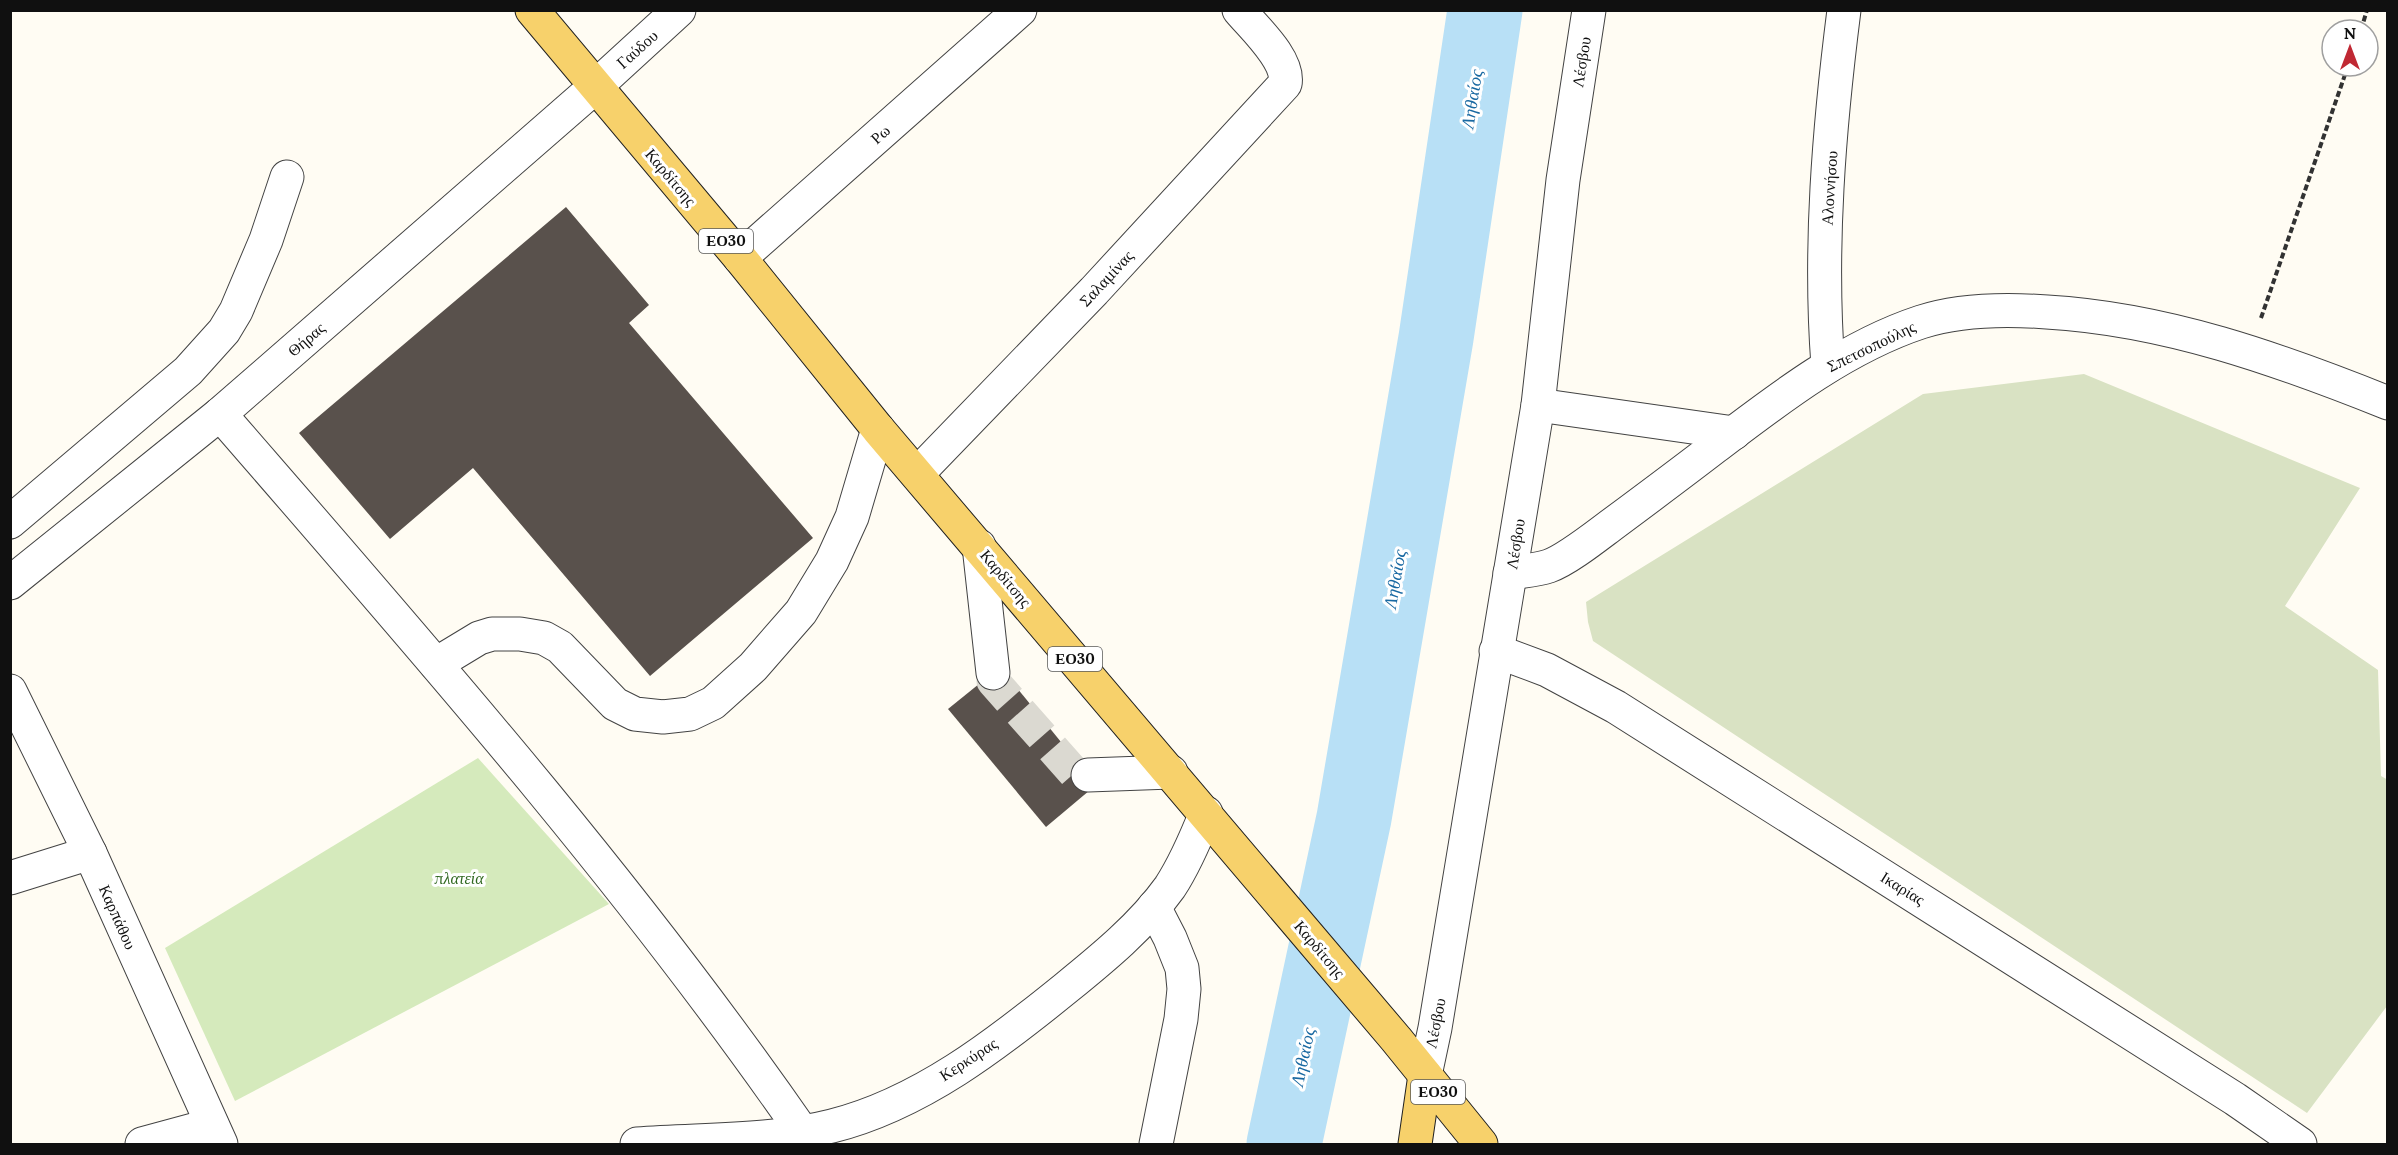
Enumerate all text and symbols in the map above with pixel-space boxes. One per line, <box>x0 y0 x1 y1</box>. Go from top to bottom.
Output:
north arrow <box>2320 18 2380 78</box>
text: N <box>2344 23 2356 43</box>
street label: Γαύδου <box>612 25 662 73</box>
street label: Λέσβου <box>1567 35 1595 89</box>
water label: Ληθαίος <box>1455 67 1488 132</box>
street label: Ρω <box>866 120 894 148</box>
street label: Καρδίτσης <box>641 144 701 210</box>
street label: Αλοννήσου <box>1816 150 1842 226</box>
road number: ΕΟ30 <box>699 229 753 253</box>
street label: Σαλαμίνας <box>1075 245 1138 310</box>
street label: Σπετσοπούλης <box>1824 316 1919 376</box>
street label: Θήρας <box>283 317 329 361</box>
street label: Λέσβου <box>1501 517 1529 571</box>
street label: Καρδίτσης <box>976 545 1036 611</box>
water label: Ληθαίος <box>1378 547 1411 612</box>
road number: ΕΟ30 <box>1048 647 1102 671</box>
street label: Ικαρίας <box>1877 867 1929 910</box>
park label: πλατεία <box>434 868 484 888</box>
street label: Καρπάθου <box>95 882 141 952</box>
street label: Καρδίτσης <box>1290 916 1350 982</box>
street label: Λέσβου <box>1420 996 1450 1050</box>
water label: Ληθαίος <box>1285 1025 1320 1090</box>
street label: Κερκύρας <box>935 1033 1001 1085</box>
road number: ΕΟ30 <box>1411 1080 1465 1104</box>

